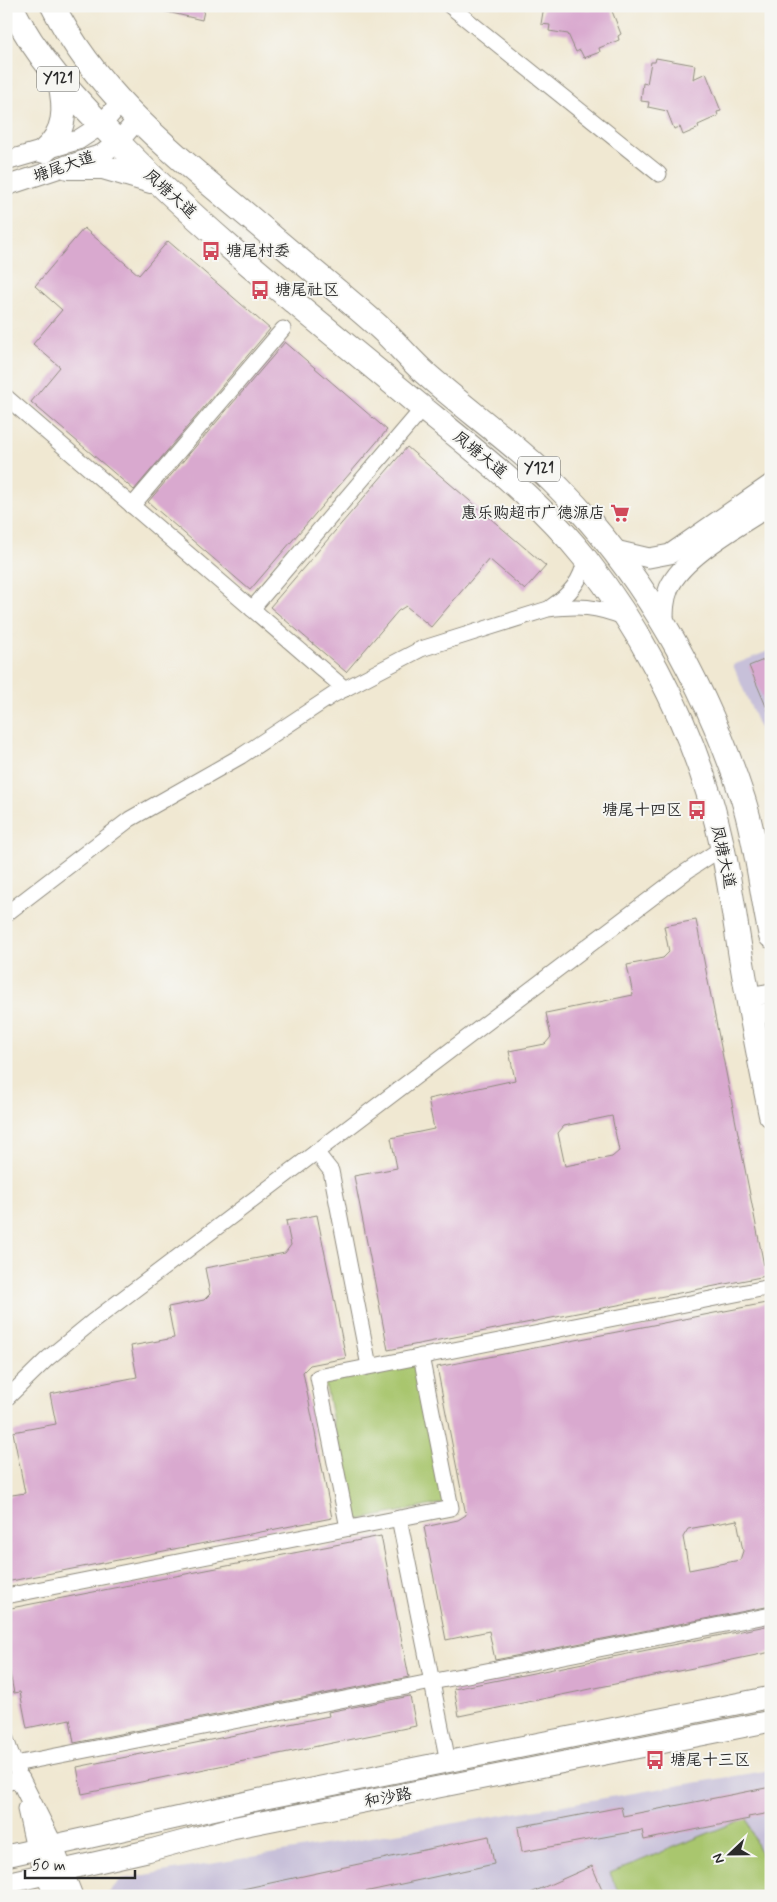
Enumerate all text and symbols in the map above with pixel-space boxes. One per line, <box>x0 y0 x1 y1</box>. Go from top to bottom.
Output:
road number: Y121 <box>37 66 79 92</box>
street label: 塘尾大道 <box>30 147 98 187</box>
street label: 凤塘大道 <box>139 165 201 223</box>
bus stop icon: 塘尾村委 <box>200 240 222 262</box>
place label: 塘尾村委 <box>226 241 290 262</box>
bus stop icon: 塘尾社区 <box>249 279 271 301</box>
place label: 塘尾社区 <box>275 280 339 301</box>
street label: 凤塘大道 <box>449 427 511 483</box>
road number: Y121 <box>518 456 560 482</box>
supermarket icon: 惠乐购超市广德源店 <box>609 502 631 524</box>
place label: 惠乐购超市广德源店 <box>461 503 605 524</box>
bus stop icon: 塘尾十四区 <box>686 799 708 821</box>
place label: 塘尾十四区 <box>602 800 682 821</box>
street label: 凤塘大道 <box>706 824 740 890</box>
bus stop icon: 塘尾十三区 <box>644 1749 666 1771</box>
place label: 塘尾十三区 <box>670 1750 750 1771</box>
street label: 和沙路 <box>362 1783 414 1813</box>
north arrow <box>704 1830 754 1880</box>
scale bar <box>25 1847 135 1879</box>
text: N <box>709 1851 729 1866</box>
text: 50 m <box>32 1856 66 1876</box>

